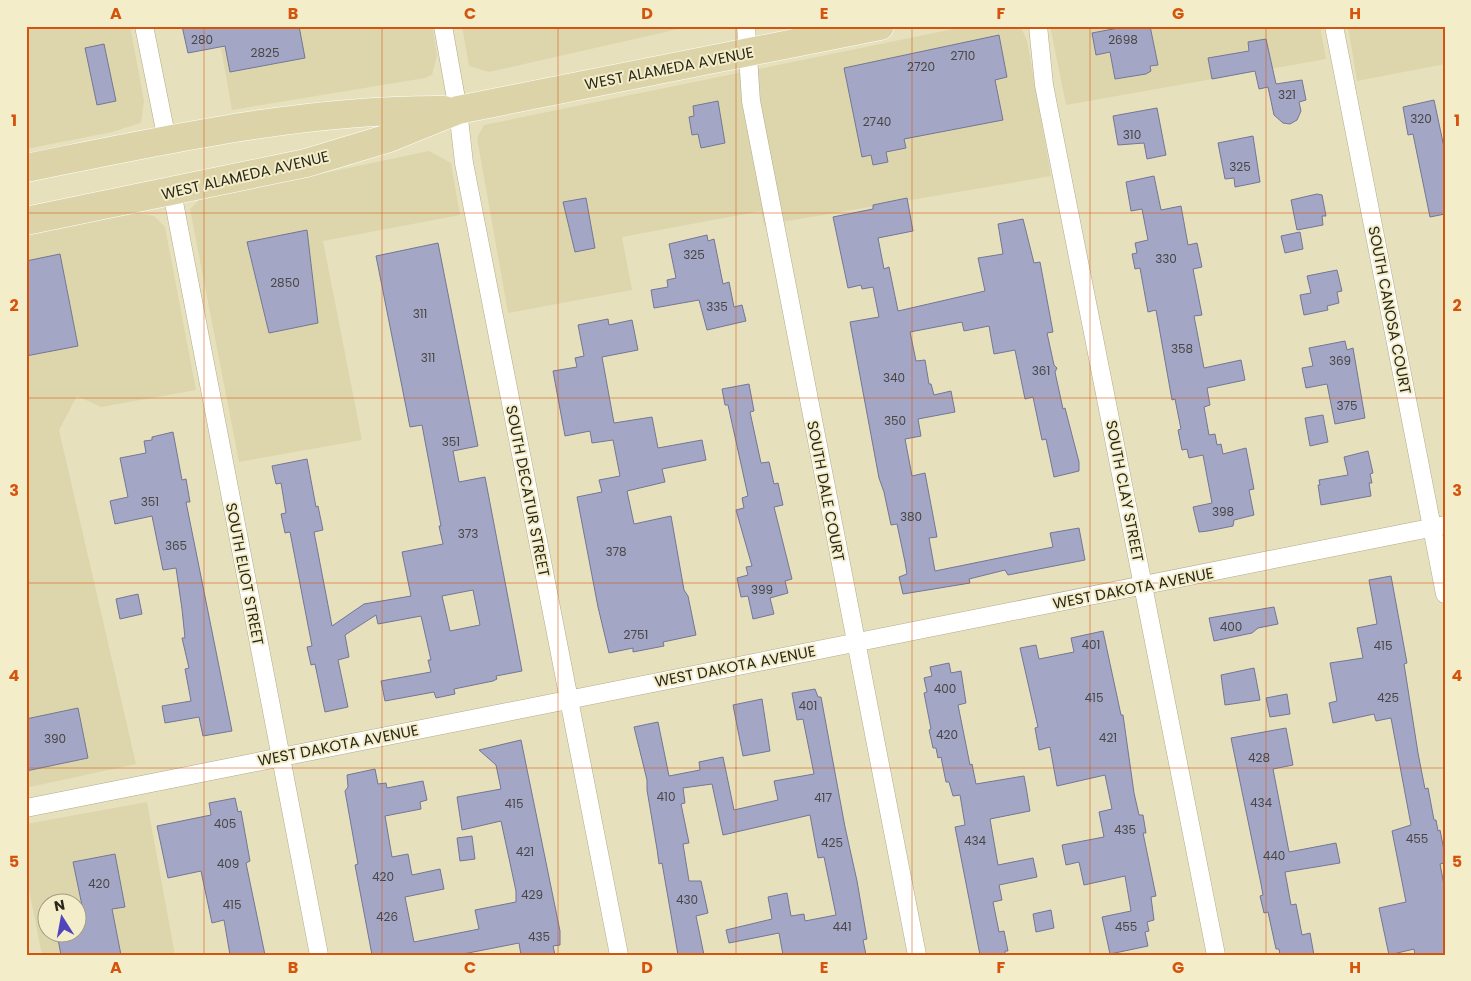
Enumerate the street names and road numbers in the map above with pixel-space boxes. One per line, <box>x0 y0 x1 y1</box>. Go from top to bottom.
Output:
street label: WEST ALAMEDA AVENUE <box>583 41 755 95</box>
street label: WEST ALAMEDA AVENUE <box>159 145 331 205</box>
street label: SOUTH CANOSA COURT <box>1363 224 1417 396</box>
street label: SOUTH DECATUR STREET <box>501 404 555 578</box>
street label: SOUTH CLAY STREET <box>1101 418 1149 564</box>
street label: SOUTH DALE COURT <box>802 419 850 563</box>
street label: SOUTH ELIOT STREET <box>221 501 269 647</box>
street label: WEST DAKOTA AVENUE <box>1051 562 1215 614</box>
street label: WEST DAKOTA AVENUE <box>653 640 817 692</box>
street label: WEST DAKOTA AVENUE <box>256 719 420 771</box>

